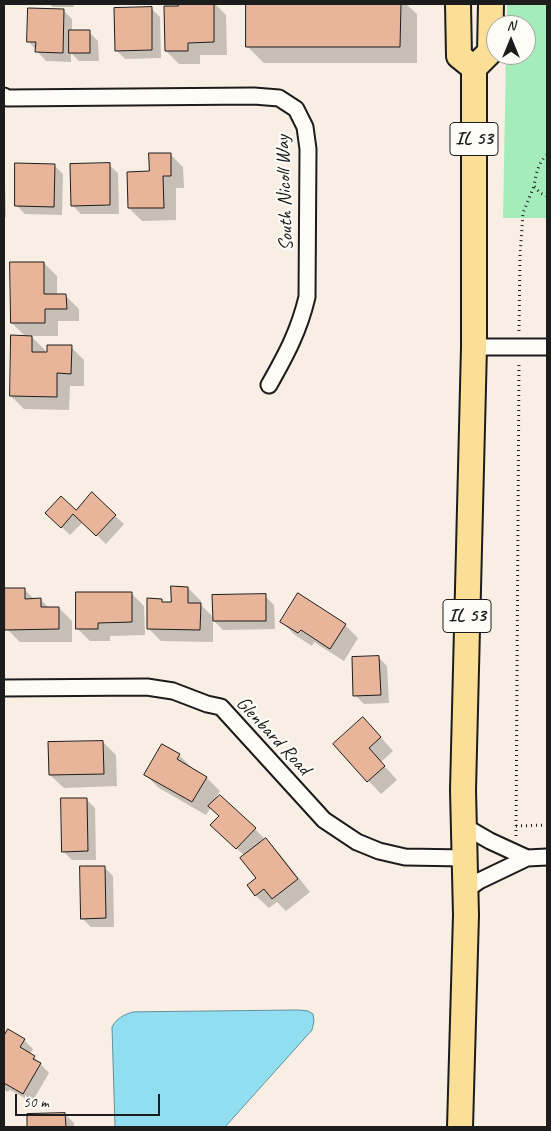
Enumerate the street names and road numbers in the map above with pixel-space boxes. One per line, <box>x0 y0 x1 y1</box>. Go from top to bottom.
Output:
road number: IL 53 <box>450 122 498 156</box>
street label: South Nicoll Way <box>271 135 299 251</box>
road number: IL 53 <box>443 600 491 632</box>
street label: Glenbard Road <box>230 692 316 780</box>

